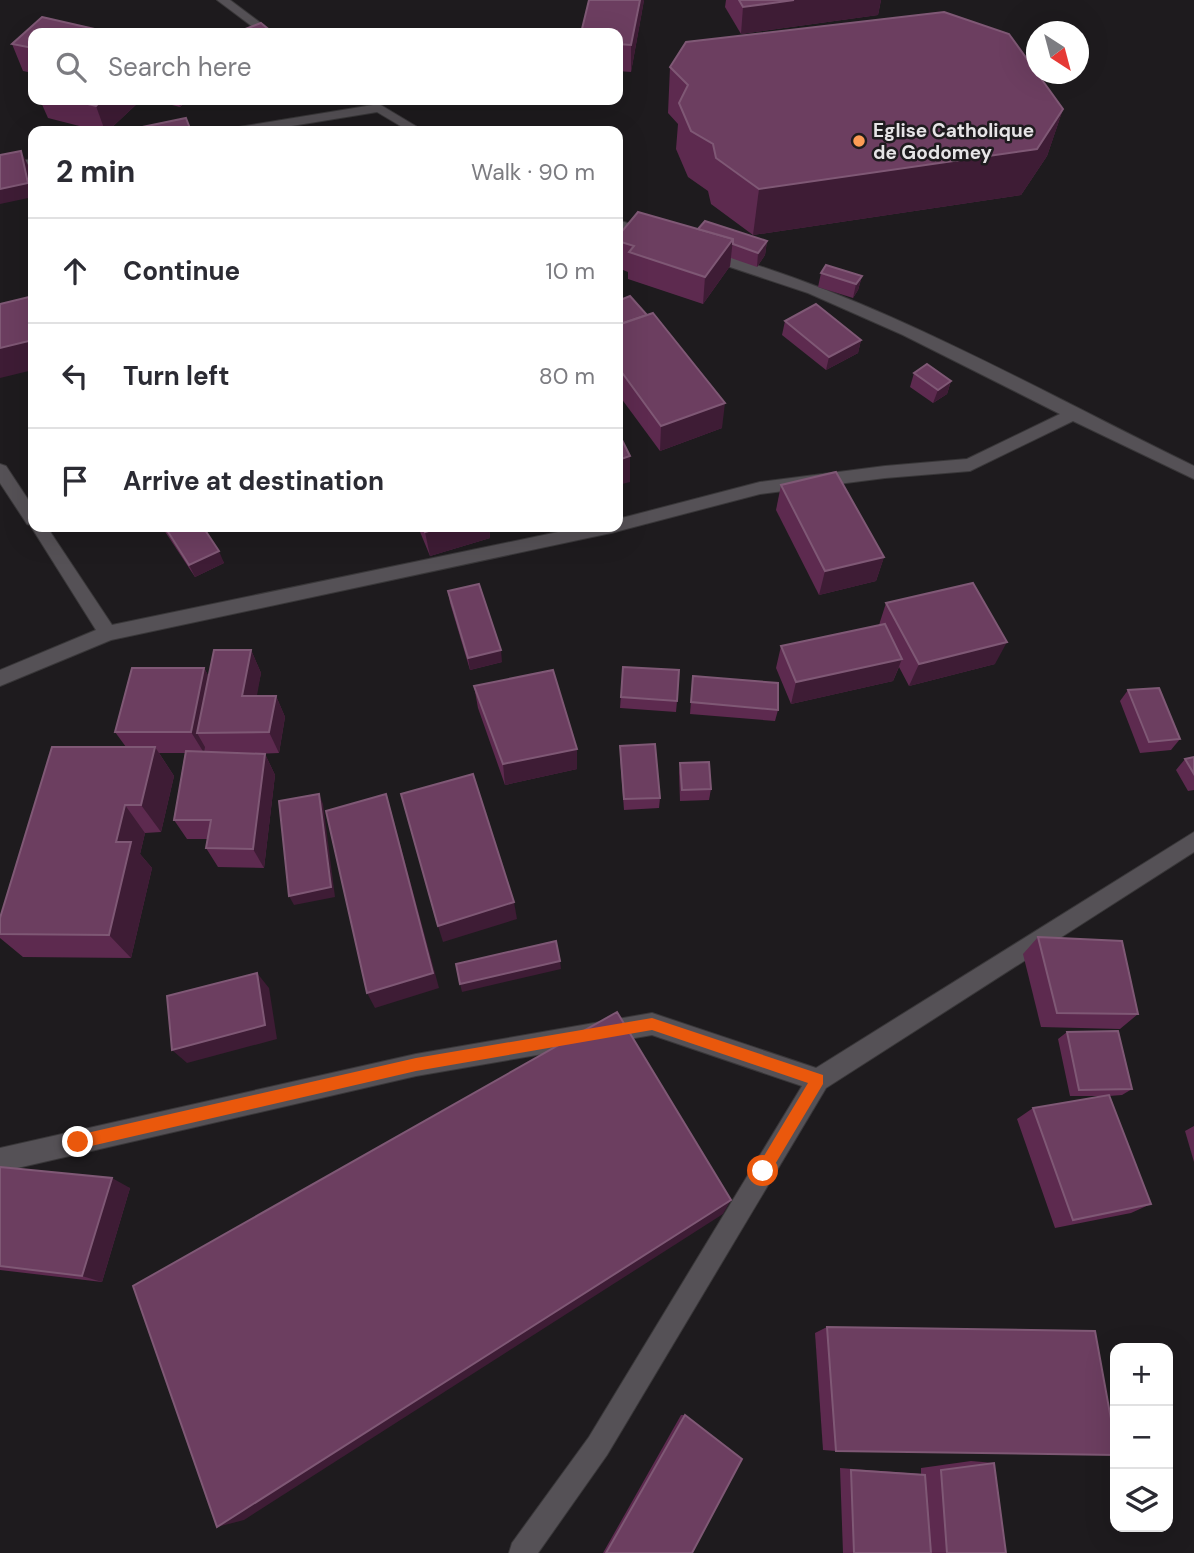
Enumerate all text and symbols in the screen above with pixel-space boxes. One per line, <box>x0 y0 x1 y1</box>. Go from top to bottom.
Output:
north arrow <box>1026 21 1089 84</box>
search box <box>28 28 623 105</box>
icon: search <box>52 48 90 86</box>
text: Search here <box>108 50 251 84</box>
place label: Eglise Catholique de Godomey <box>873 118 1034 165</box>
marker: Eglise Catholique de Godomey <box>851 133 867 149</box>
text: 2 min <box>56 152 135 191</box>
text: Walk · 90 m <box>471 157 595 187</box>
icon: ahead <box>56 252 94 290</box>
text: Continue <box>123 254 240 288</box>
text: 10 m <box>545 256 595 286</box>
icon: left <box>56 357 94 395</box>
text: Turn left <box>123 359 230 393</box>
text: 80 m <box>539 361 595 391</box>
icon: arrive <box>56 462 94 500</box>
text: Arrive at destination <box>123 464 384 498</box>
route end <box>62 1126 93 1157</box>
route start <box>747 1155 778 1186</box>
map controls <box>1110 1343 1173 1532</box>
button: + <box>1110 1343 1173 1406</box>
button: − <box>1110 1406 1173 1469</box>
button: layers <box>1110 1469 1173 1532</box>

